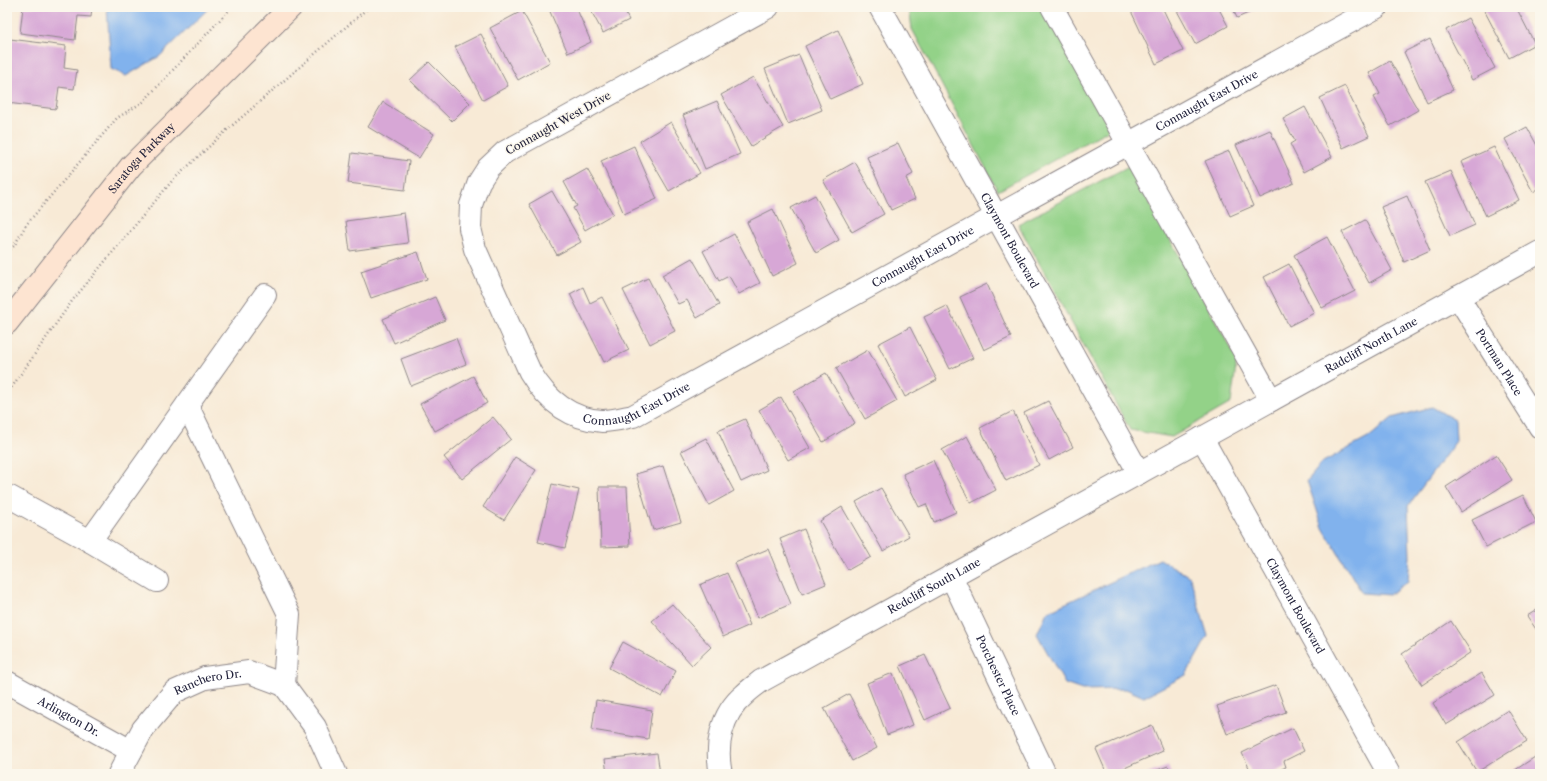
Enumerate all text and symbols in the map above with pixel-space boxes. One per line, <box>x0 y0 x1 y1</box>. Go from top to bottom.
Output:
street label: Connaught East Drive <box>1153 67 1260 134</box>
street label: Connaught West Drive <box>503 88 613 158</box>
street label: Saratoga Parkway <box>105 119 178 196</box>
street label: Claymont Boulevard <box>978 190 1042 291</box>
street label: Connaught East Drive <box>869 223 976 290</box>
street label: Radcliff North Lane <box>1322 314 1420 376</box>
street label: Portman Place <box>1473 326 1525 398</box>
street label: Connaught East Drive <box>581 379 692 428</box>
street label: Redcliff South Lane <box>885 555 983 617</box>
street label: Claymont Boulevard <box>1263 555 1328 656</box>
street label: Porchester Place <box>973 633 1023 718</box>
street label: Ranchero Dr. <box>172 666 242 698</box>
street label: Arlington Dr. <box>35 693 103 739</box>

